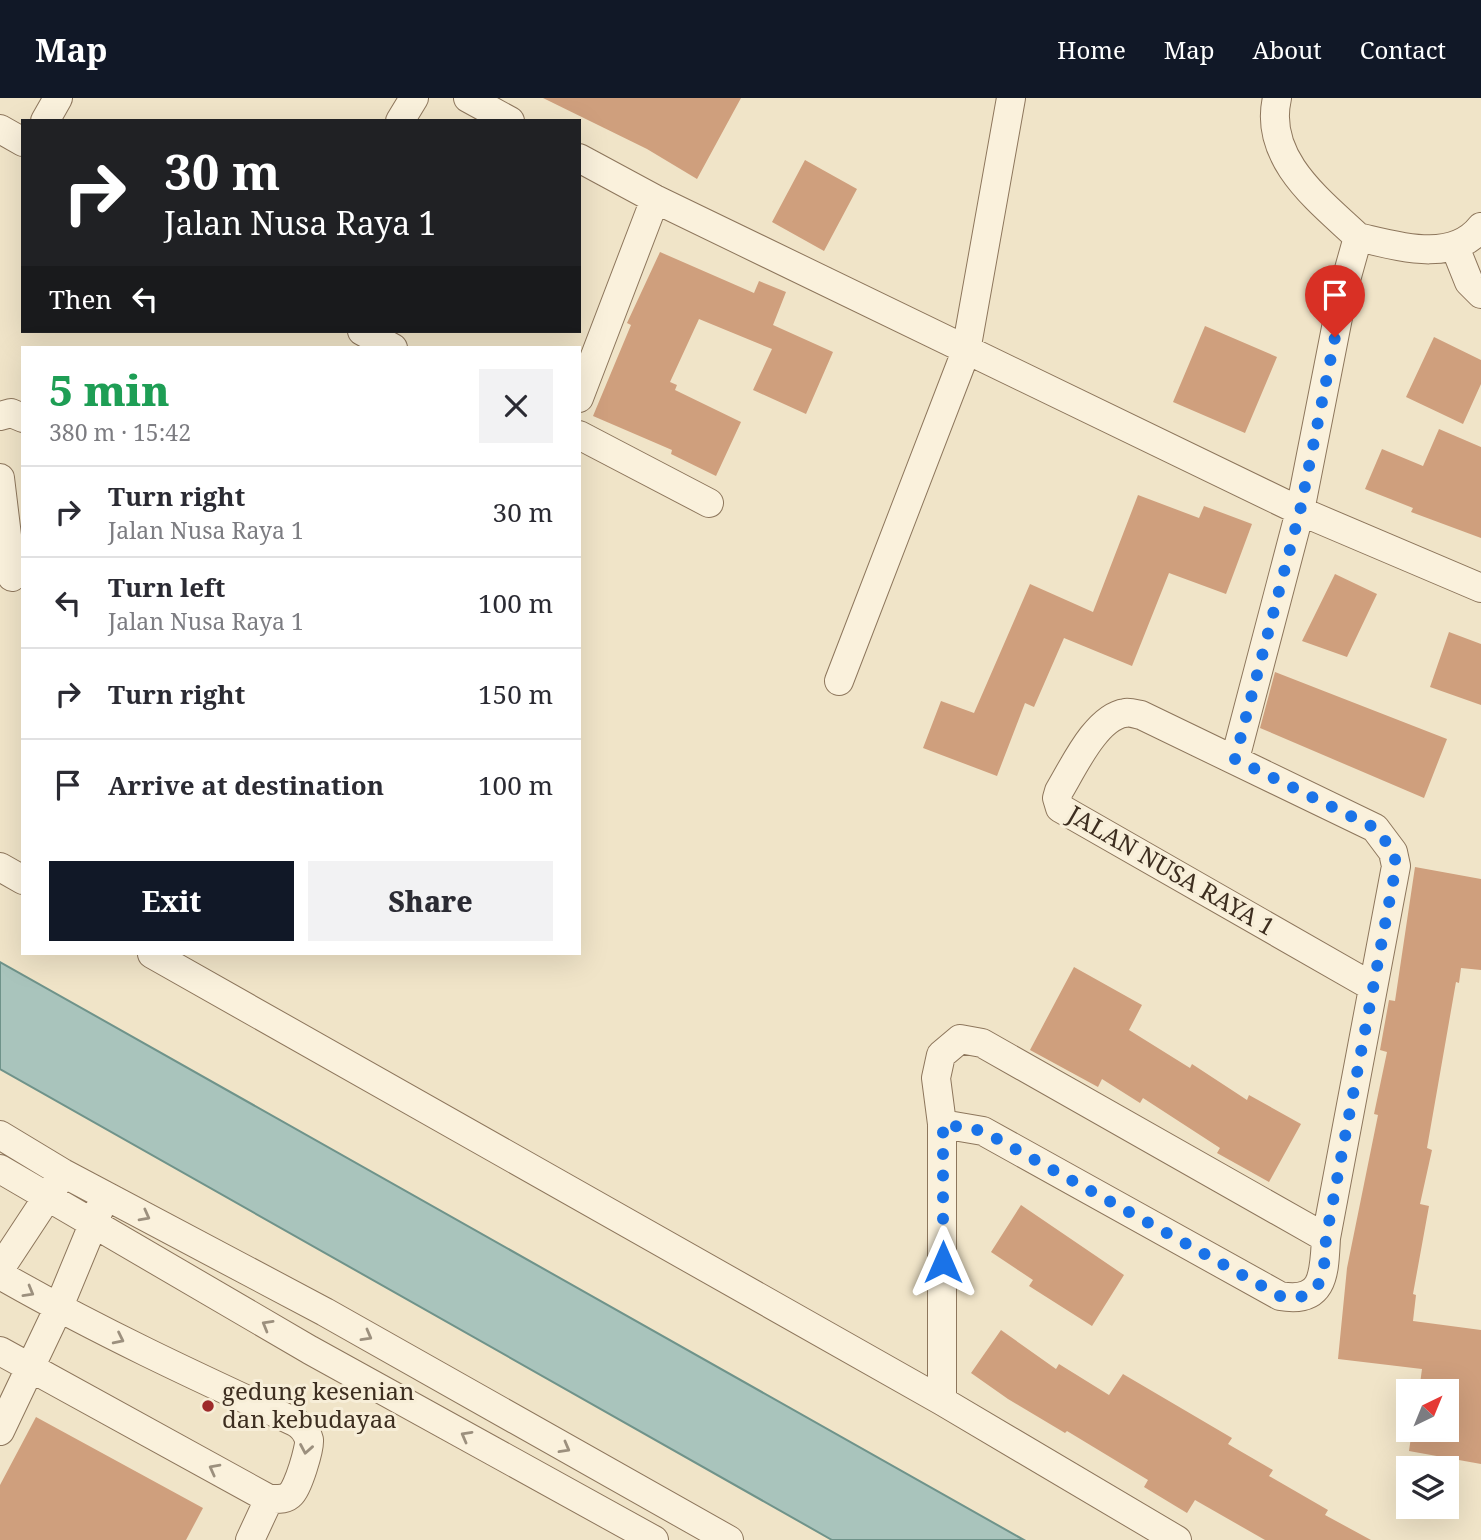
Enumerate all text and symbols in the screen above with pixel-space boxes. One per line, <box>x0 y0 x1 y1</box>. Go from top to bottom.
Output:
text: Map <box>35 27 108 72</box>
text: Home <box>1057 33 1126 66</box>
text: Map <box>1164 33 1215 66</box>
text: About <box>1253 33 1322 66</box>
text: Contact <box>1360 33 1446 66</box>
text: 30 m <box>164 138 280 204</box>
icon: right <box>49 147 140 238</box>
text: Jalan Nusa Raya 1 <box>164 201 437 244</box>
pin <box>1305 265 1365 337</box>
icon: arrive <box>1316 276 1354 314</box>
icon: left <box>126 280 164 318</box>
text: Then <box>49 281 112 317</box>
text: 5 min <box>49 361 170 418</box>
button: close <box>479 369 553 443</box>
text: 380 m · 15:42 <box>49 416 191 448</box>
text: Turn right <box>108 478 245 514</box>
icon: right <box>49 493 87 531</box>
text: 30 m <box>493 494 553 530</box>
text: Jalan Nusa Raya 1 <box>108 514 304 546</box>
text: Turn left <box>108 569 225 605</box>
icon: left <box>49 584 87 622</box>
text: 100 m <box>478 585 553 621</box>
text: Jalan Nusa Raya 1 <box>108 605 304 637</box>
icon: right <box>49 675 87 713</box>
text: Turn right <box>108 676 245 712</box>
text: 150 m <box>478 676 553 712</box>
icon: arrive <box>49 766 87 804</box>
text: Arrive at destination <box>108 767 384 803</box>
text: 100 m <box>478 767 553 803</box>
street label: JALAN NUSA RAYA 1 <box>1061 796 1281 943</box>
button: Exit <box>49 861 294 941</box>
button: Share <box>308 861 553 941</box>
one-way arrow <box>138 1208 150 1221</box>
position arrow <box>906 1225 980 1299</box>
one-way arrow <box>22 1284 34 1297</box>
one-way arrow <box>262 1320 275 1333</box>
one-way arrow <box>359 1328 372 1341</box>
one-way arrow <box>112 1331 124 1345</box>
place label: gedung kesenian dan kebudayaa <box>222 1374 415 1435</box>
north arrow <box>1396 1379 1460 1442</box>
map controls <box>1396 1379 1459 1519</box>
marker: gedung kesenian dan kebudayaa <box>200 1398 216 1414</box>
one-way arrow <box>461 1431 473 1444</box>
one-way arrow <box>558 1440 570 1453</box>
one-way arrow <box>299 1443 314 1455</box>
button: layers <box>1396 1456 1459 1519</box>
one-way arrow <box>209 1464 222 1477</box>

